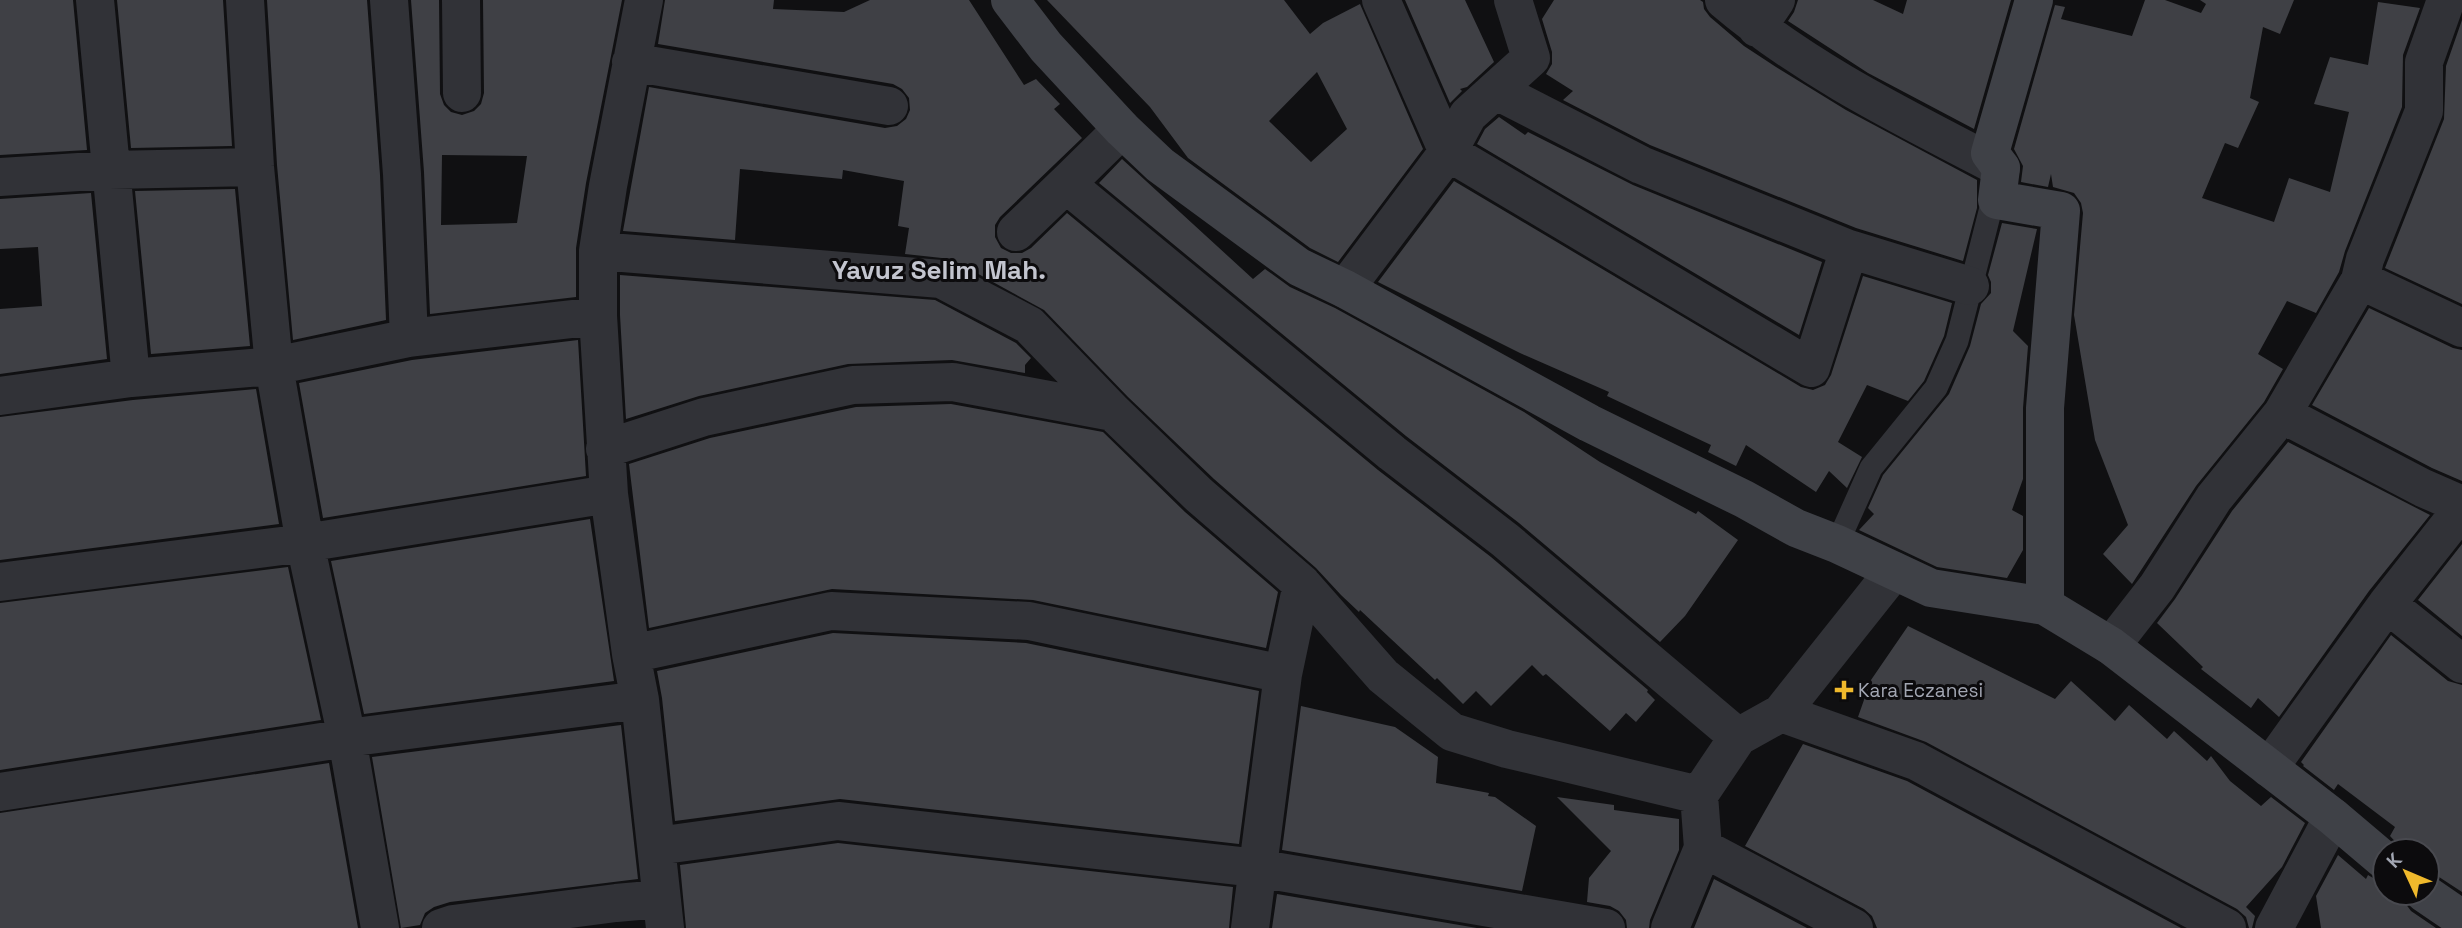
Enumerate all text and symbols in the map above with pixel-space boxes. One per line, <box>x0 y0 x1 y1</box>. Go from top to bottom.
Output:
district label: Yavuz Selim Mah. <box>832 253 1046 287</box>
place label: Kara Eczanesi <box>1858 678 1983 703</box>
marker: Kara Eczanesi <box>1836 682 1852 698</box>
north arrow <box>2371 837 2441 907</box>
text: K <box>2381 848 2407 874</box>

